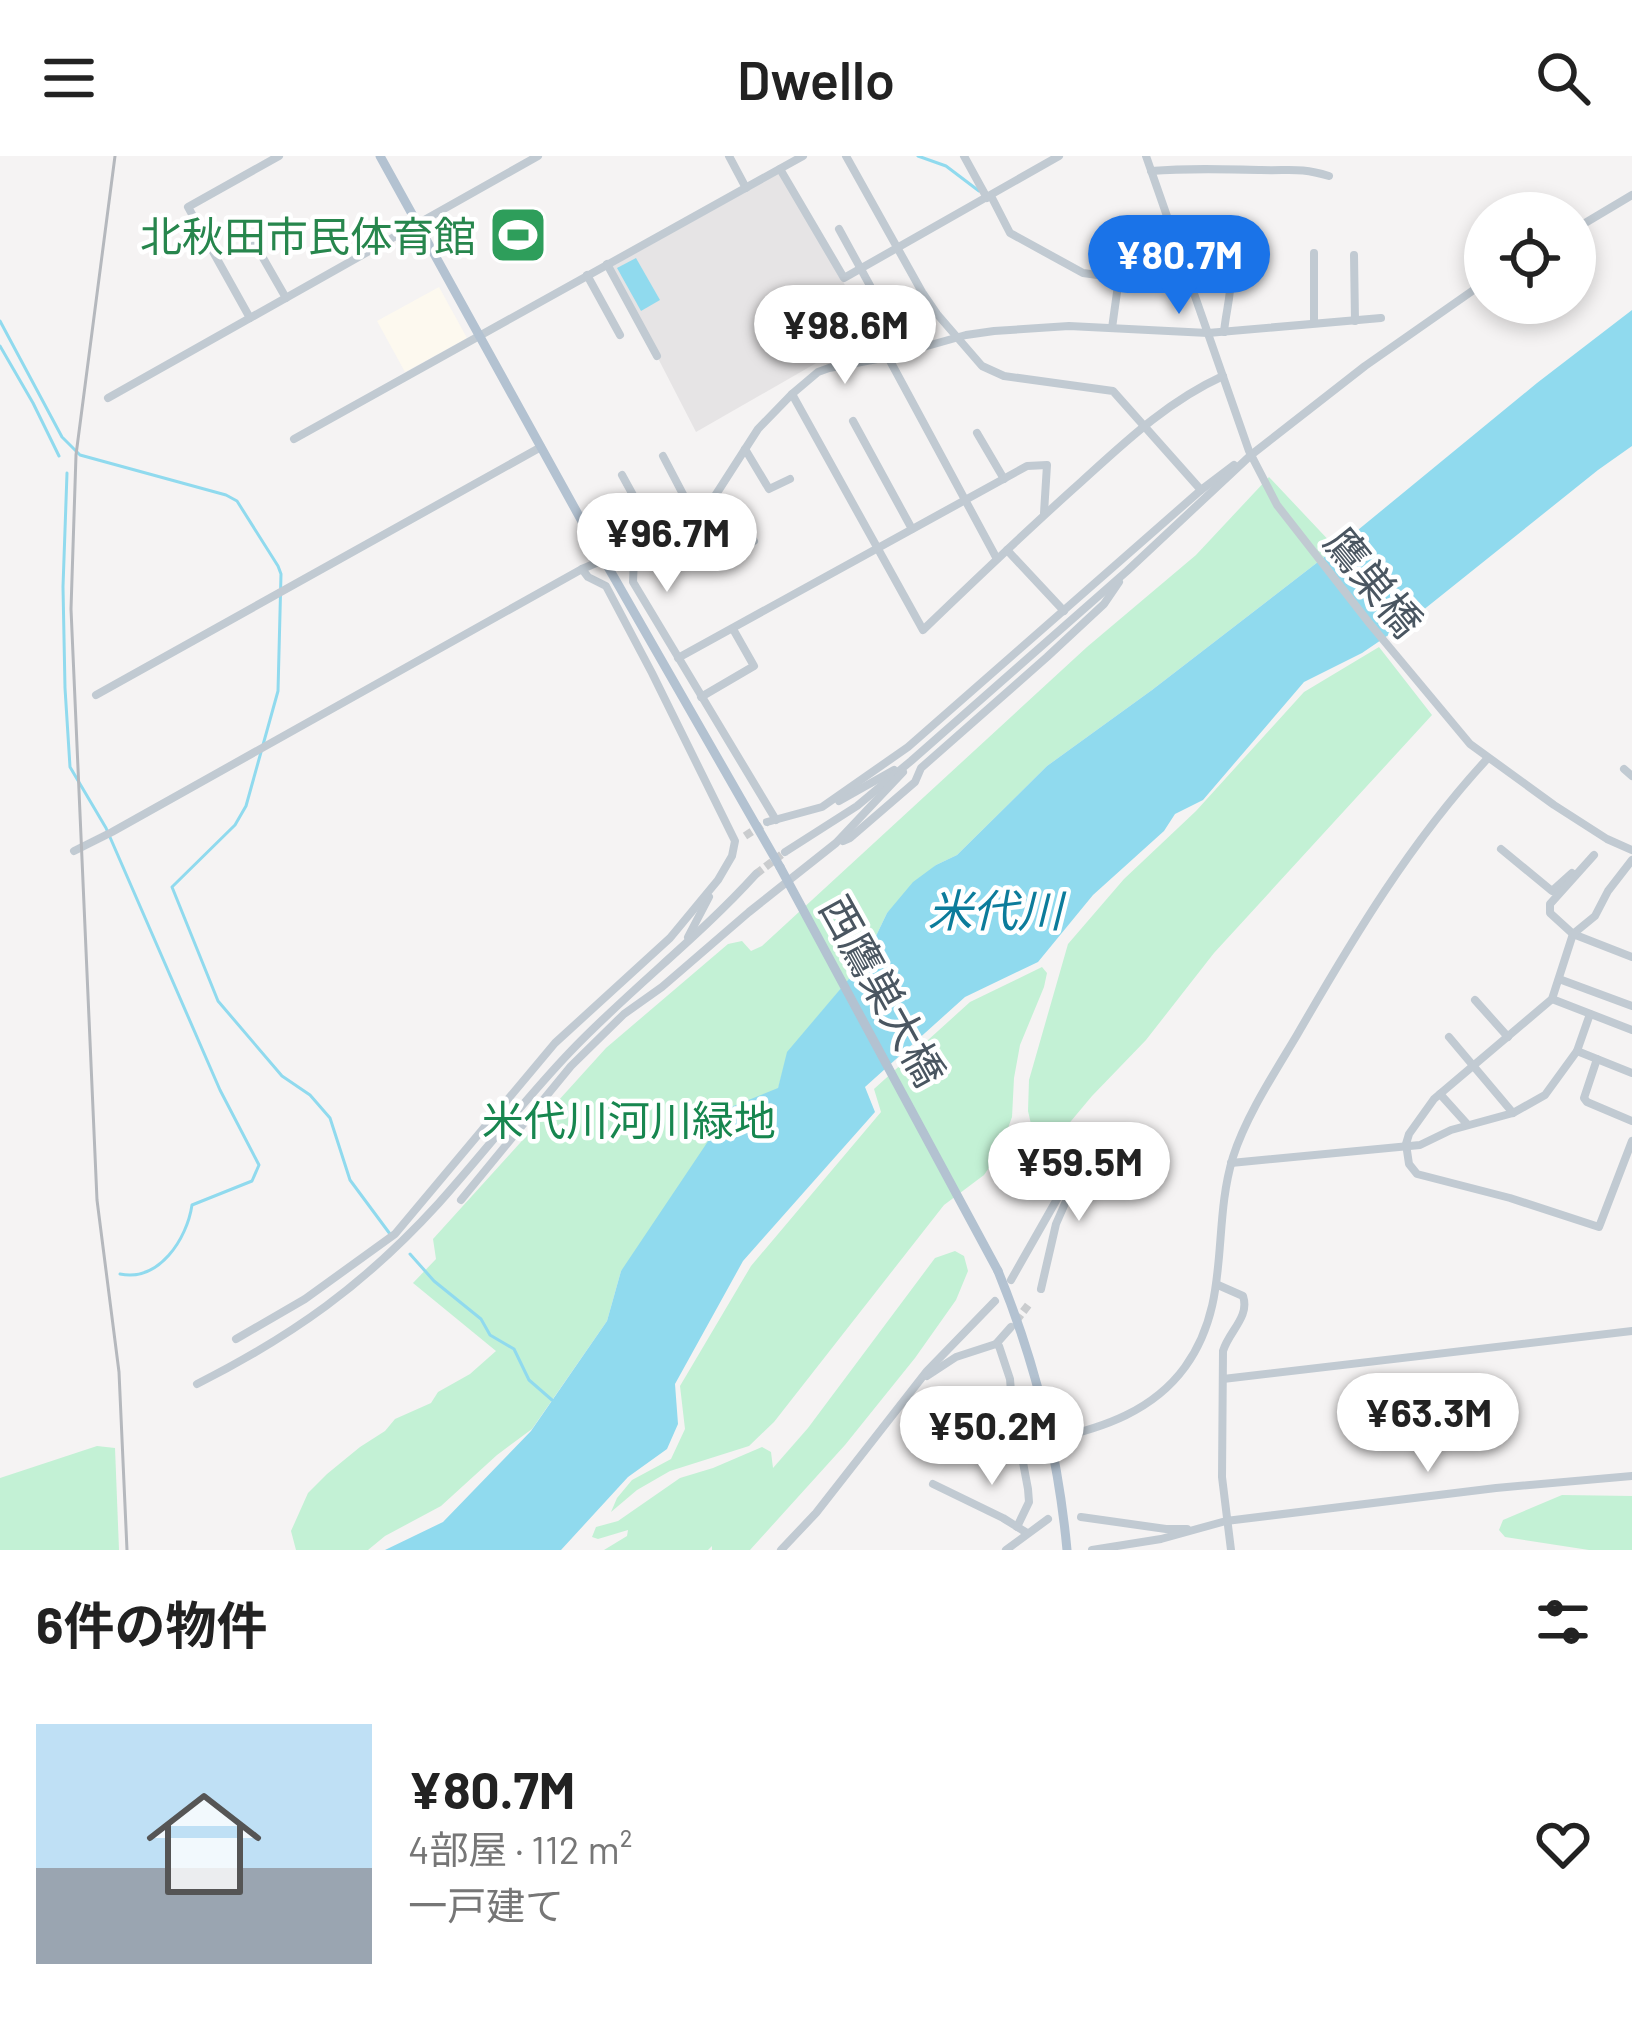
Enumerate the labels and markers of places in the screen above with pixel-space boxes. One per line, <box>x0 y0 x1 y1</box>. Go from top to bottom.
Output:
sports icon: 北秋田市民体育館 <box>487 204 549 266</box>
place label: 北秋田市民体育館 <box>140 210 476 260</box>
pin: ¥80.7M <box>1081 215 1277 317</box>
pin: ¥98.6M <box>747 285 943 387</box>
pin: ¥96.7M <box>569 493 765 595</box>
pin: ¥59.5M <box>981 1122 1177 1224</box>
pin: ¥63.3M <box>1330 1373 1526 1475</box>
pin: ¥50.2M <box>894 1386 1090 1488</box>

